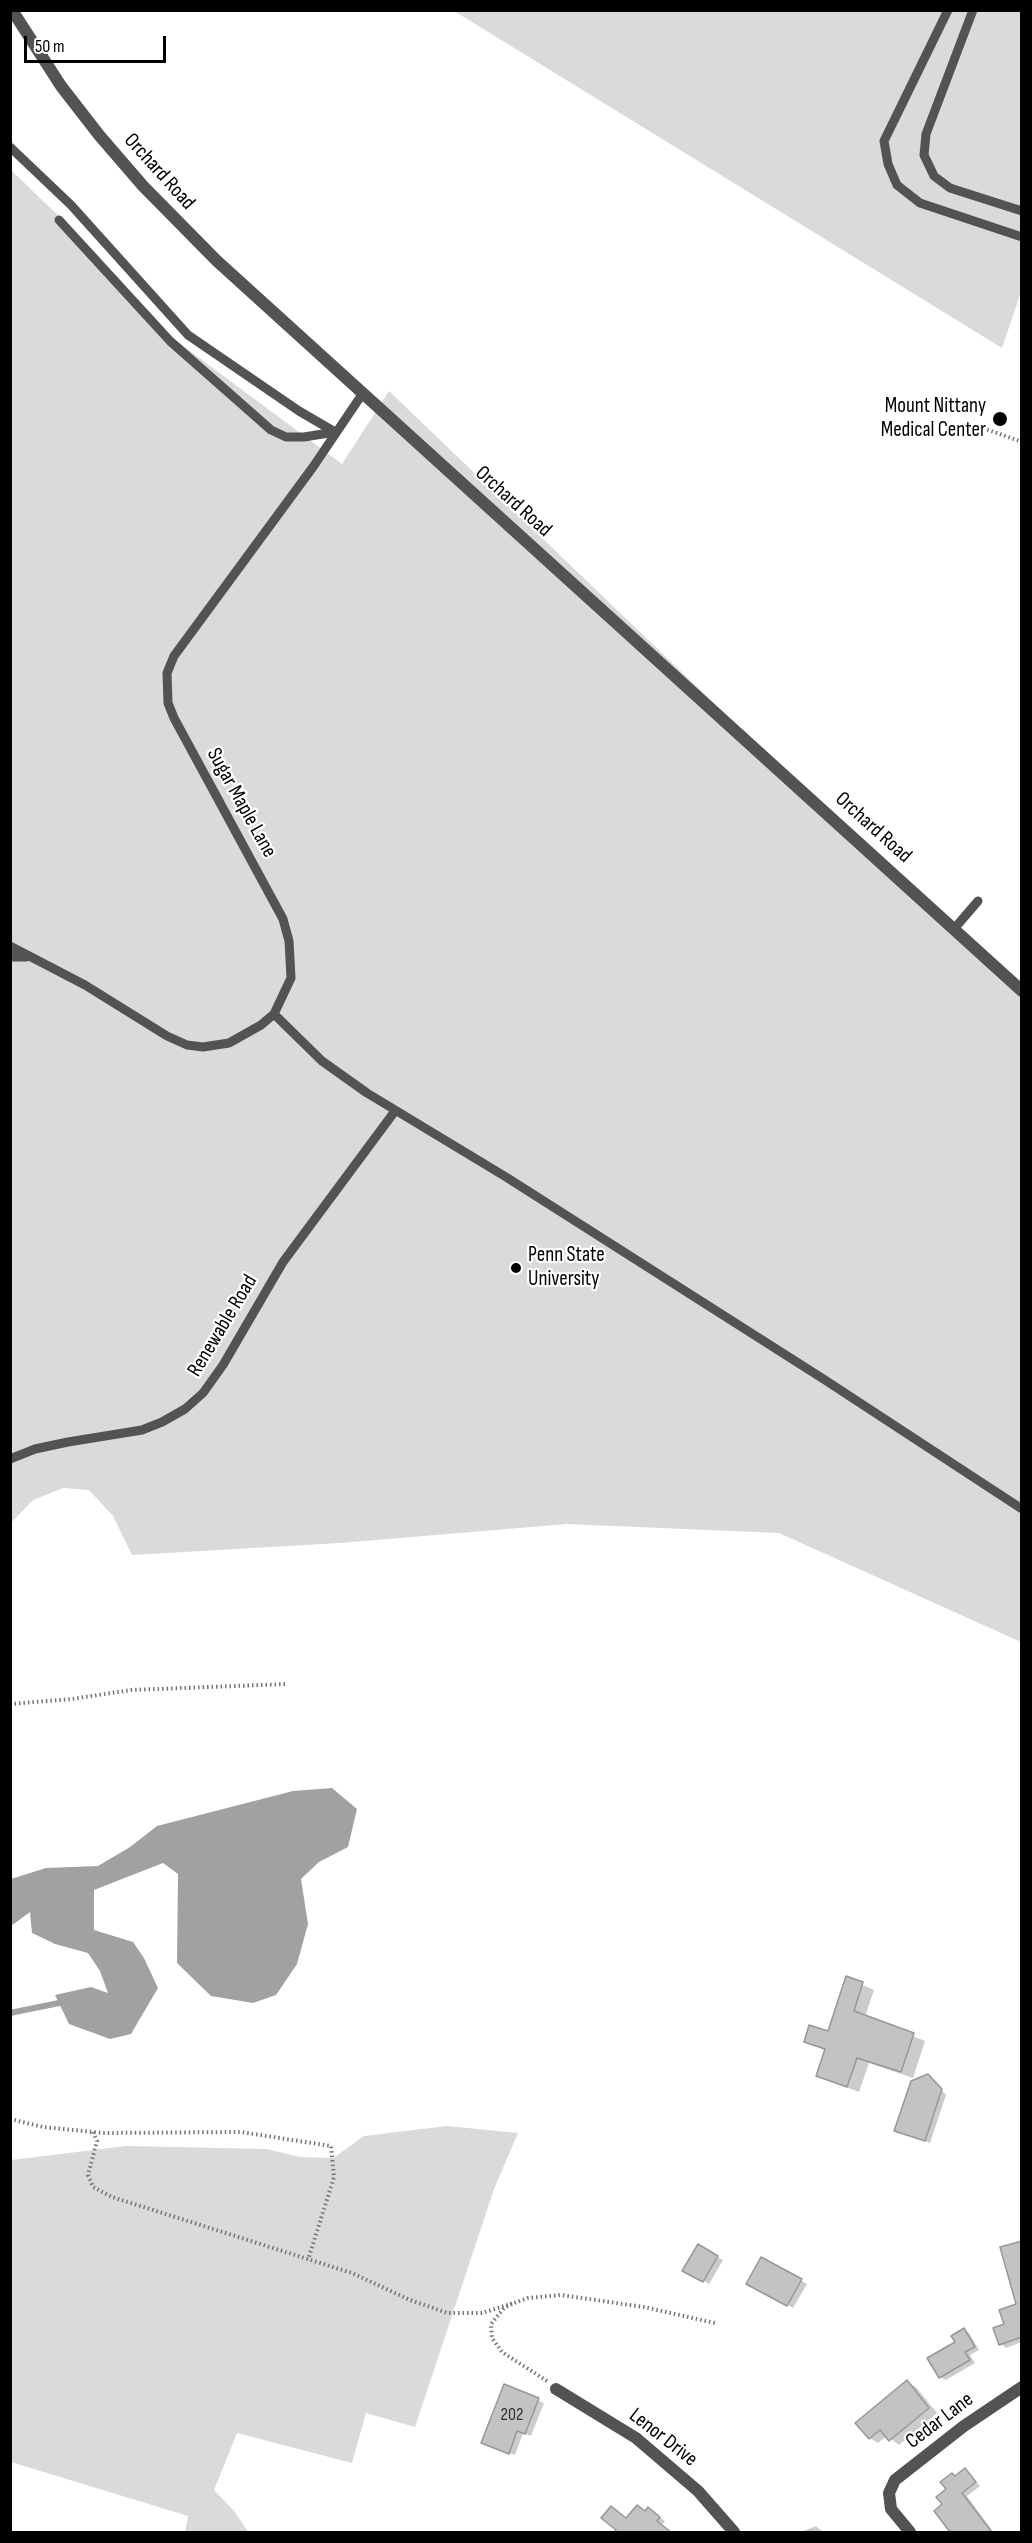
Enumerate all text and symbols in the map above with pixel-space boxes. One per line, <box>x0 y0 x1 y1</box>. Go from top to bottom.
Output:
scale bar <box>27 24 170 62</box>
text: 50 m <box>35 36 65 57</box>
street label: Orchard Road <box>118 129 200 215</box>
place label: Mount Nittany Medical Center <box>881 394 986 444</box>
marker: Mount Nittany Medical Center <box>991 410 1009 428</box>
street label: Orchard Road <box>470 461 556 543</box>
street label: Sugar Maple Lane <box>201 744 281 862</box>
street label: Orchard Road <box>830 787 916 869</box>
place label: Penn State University <box>528 1243 605 1293</box>
marker: Penn State University <box>509 1261 523 1275</box>
street label: Renewable Road <box>183 1271 263 1381</box>
street label: Cedar Lane <box>901 2387 979 2455</box>
house number: 202 <box>501 2404 523 2426</box>
street label: Lenor Drive <box>624 2404 702 2472</box>

